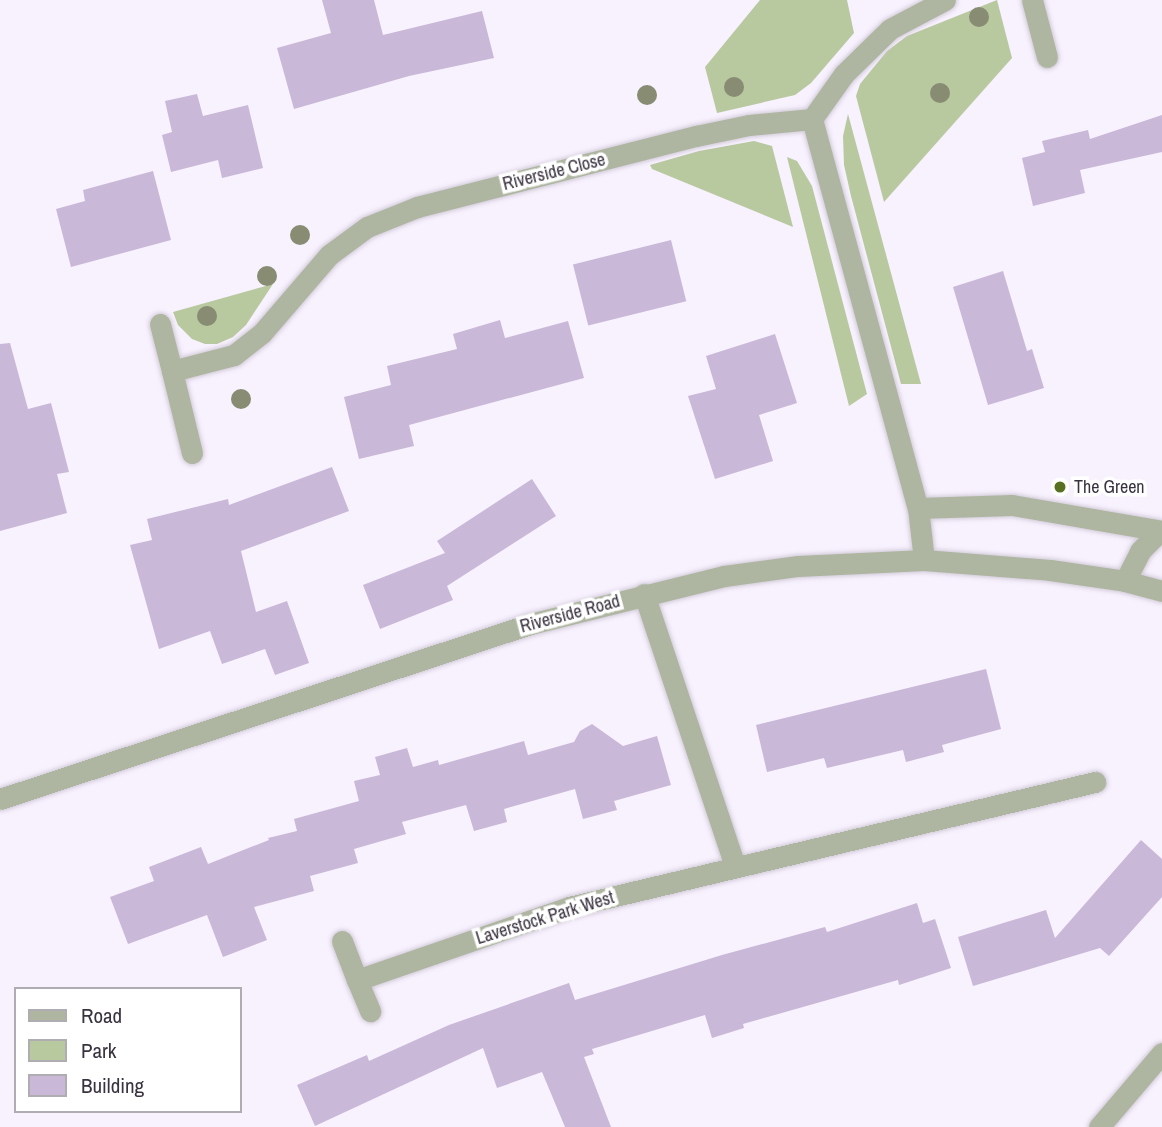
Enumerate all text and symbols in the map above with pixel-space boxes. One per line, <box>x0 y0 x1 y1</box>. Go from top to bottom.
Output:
street label: Riverside Close <box>500 149 608 195</box>
place label: The Green <box>1074 476 1145 498</box>
marker: The Green <box>1052 479 1068 495</box>
street label: Riverside Road <box>518 590 622 638</box>
street label: Laverstock Park West <box>473 887 617 949</box>
legend <box>14 987 242 1113</box>
text: Road <box>81 1001 122 1030</box>
text: Park <box>81 1036 116 1065</box>
text: Building <box>81 1071 144 1100</box>

